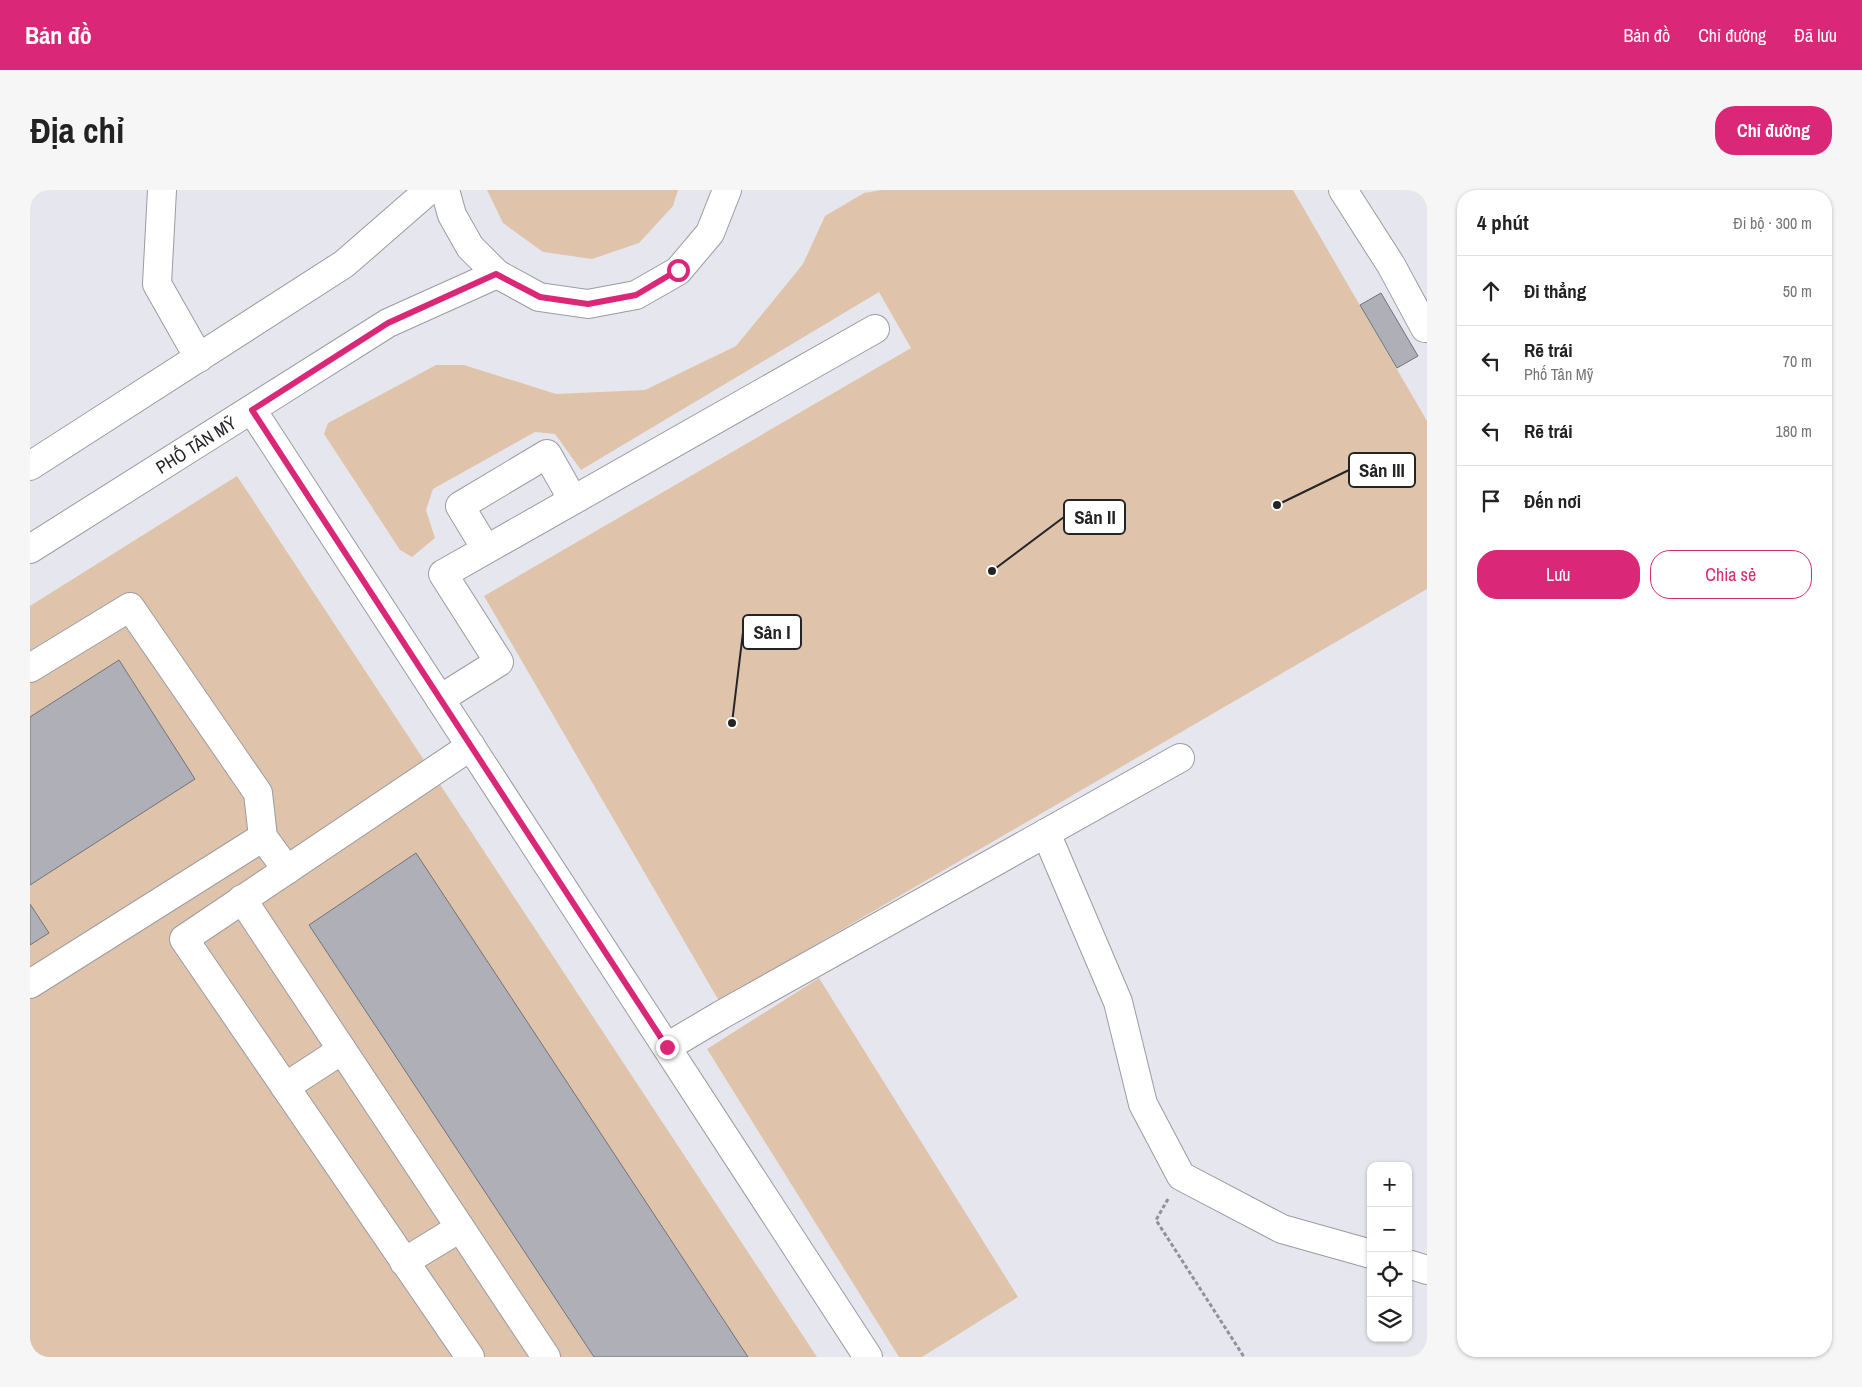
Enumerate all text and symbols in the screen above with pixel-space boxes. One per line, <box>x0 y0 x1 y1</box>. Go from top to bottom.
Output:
text: Bản đồ <box>25 19 92 51</box>
text: Bản đồ <box>1623 23 1670 48</box>
text: Chỉ đường <box>1698 23 1766 48</box>
text: Đã lưu <box>1794 23 1837 48</box>
button: Chỉ đường <box>1715 106 1832 155</box>
text: Địa chỉ <box>30 107 124 154</box>
text: 4 phút <box>1477 208 1529 237</box>
text: Đi bộ · 300 m <box>1733 212 1812 234</box>
route start <box>667 259 690 282</box>
icon: ahead <box>1477 277 1505 305</box>
text: Đi thẳng <box>1524 278 1586 304</box>
text: 50 m <box>1783 280 1812 302</box>
text: Rẽ trái <box>1524 337 1573 363</box>
icon: left <box>1477 347 1505 375</box>
text: 70 m <box>1783 350 1812 372</box>
text: Phố Tân Mỹ <box>1524 363 1593 385</box>
street label: PHỐ TÂN MỸ <box>151 410 241 480</box>
icon: left <box>1477 417 1505 445</box>
text: Rẽ trái <box>1524 418 1573 444</box>
text: 180 m <box>1776 420 1812 442</box>
callout: Sân III <box>1349 453 1415 487</box>
text: Sân III <box>1359 457 1405 483</box>
icon: arrive <box>1477 487 1505 515</box>
text: Đến nơi <box>1524 488 1581 514</box>
callout: Sân II <box>1064 500 1125 534</box>
text: Sân II <box>1074 504 1116 530</box>
button: Lưu <box>1477 550 1640 599</box>
button: Chia sẻ <box>1650 550 1812 599</box>
callout: Sân I <box>743 615 801 649</box>
text: Sân I <box>753 619 791 645</box>
route end <box>656 1036 679 1059</box>
map controls <box>1367 1162 1412 1342</box>
button: + <box>1367 1162 1412 1207</box>
button: − <box>1367 1207 1412 1252</box>
button: locate <box>1367 1252 1412 1297</box>
button: layers <box>1367 1297 1412 1342</box>

